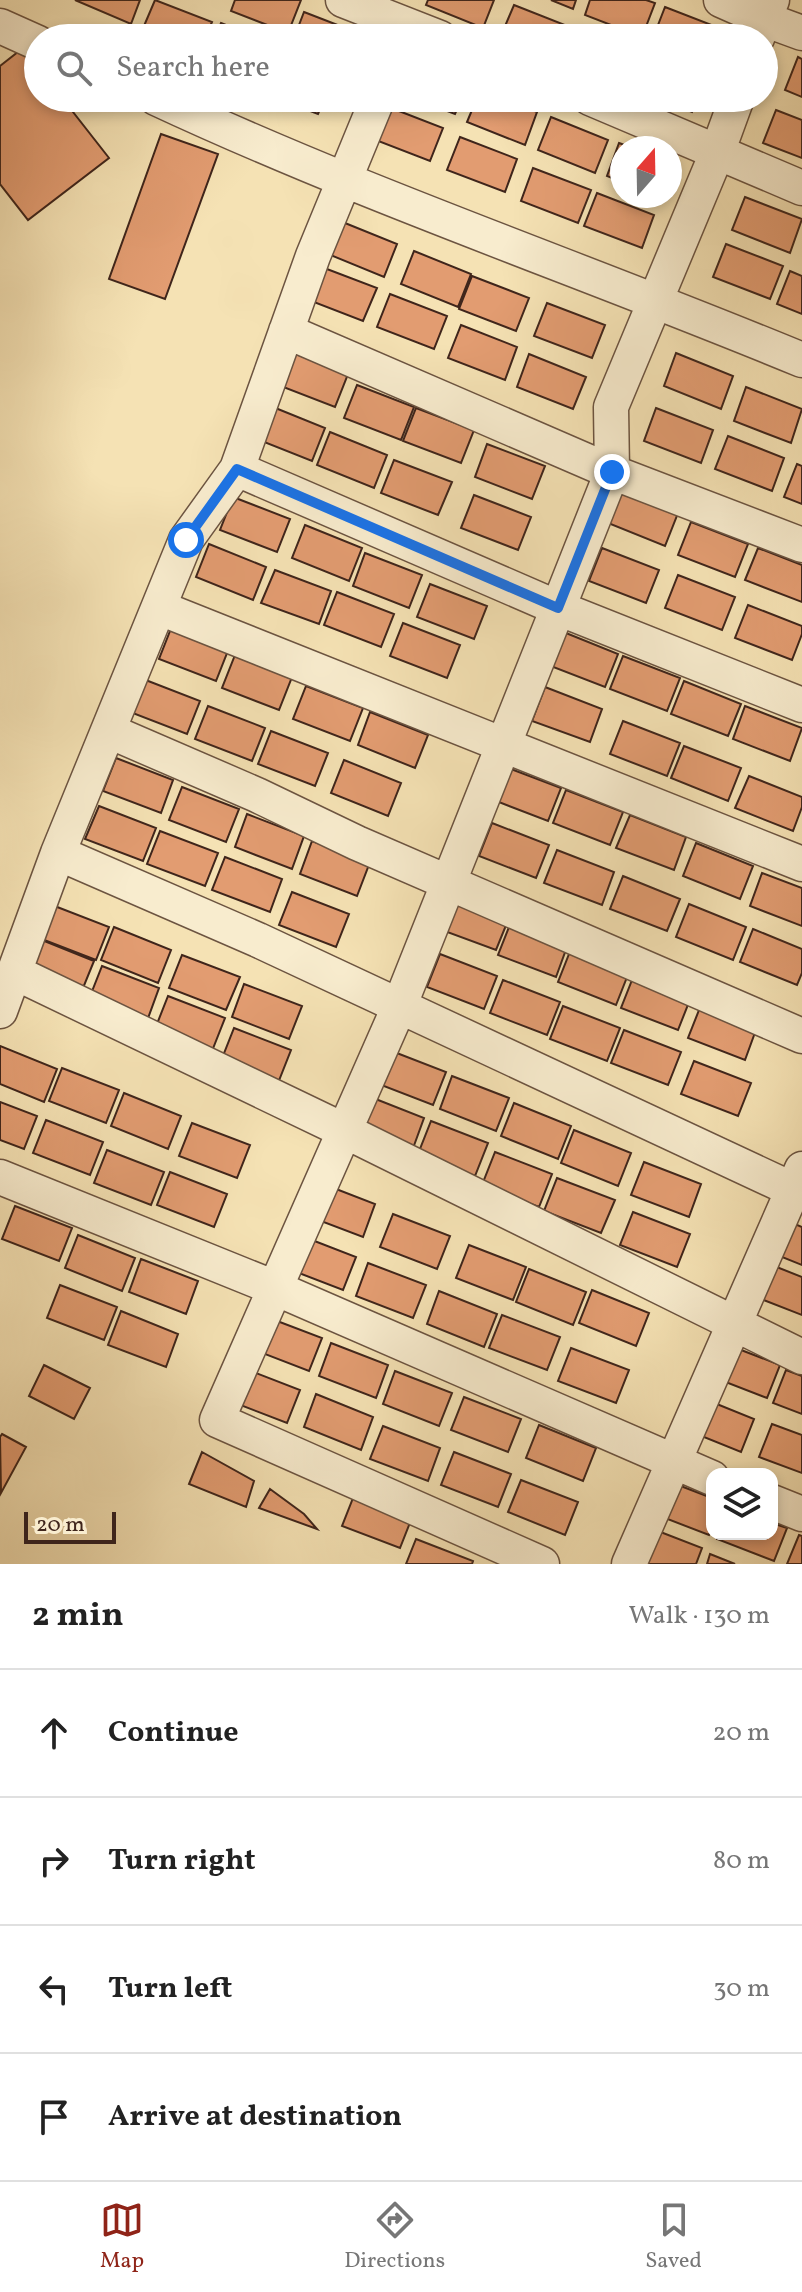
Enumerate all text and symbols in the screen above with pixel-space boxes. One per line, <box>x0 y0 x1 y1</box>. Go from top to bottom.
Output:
search box <box>24 24 778 112</box>
icon: search <box>52 46 96 90</box>
text: Search here <box>116 47 270 89</box>
north arrow <box>610 136 682 208</box>
route end <box>594 454 630 490</box>
route start <box>168 522 204 558</box>
map controls <box>706 1468 778 1540</box>
button: layers <box>706 1468 778 1540</box>
scale bar <box>24 1508 116 1544</box>
text: 20 m <box>36 1510 85 1541</box>
text: 2 min <box>32 1593 124 1640</box>
text: Walk · 130 m <box>629 1598 770 1634</box>
icon: ahead <box>32 1711 76 1755</box>
text: Continue <box>108 1712 239 1754</box>
text: 20 m <box>712 1715 770 1751</box>
icon: right <box>32 1839 76 1883</box>
text: Turn right <box>108 1840 256 1882</box>
text: 80 m <box>713 1843 770 1879</box>
icon: left <box>32 1967 76 2011</box>
text: Turn left <box>108 1968 232 2010</box>
text: 30 m <box>713 1971 770 2007</box>
icon: arrive <box>32 2095 76 2139</box>
text: Arrive at destination <box>108 2096 402 2138</box>
tab: Map <box>100 2198 144 2277</box>
tab: Directions <box>344 2198 445 2277</box>
tab: Saved <box>645 2198 702 2277</box>

